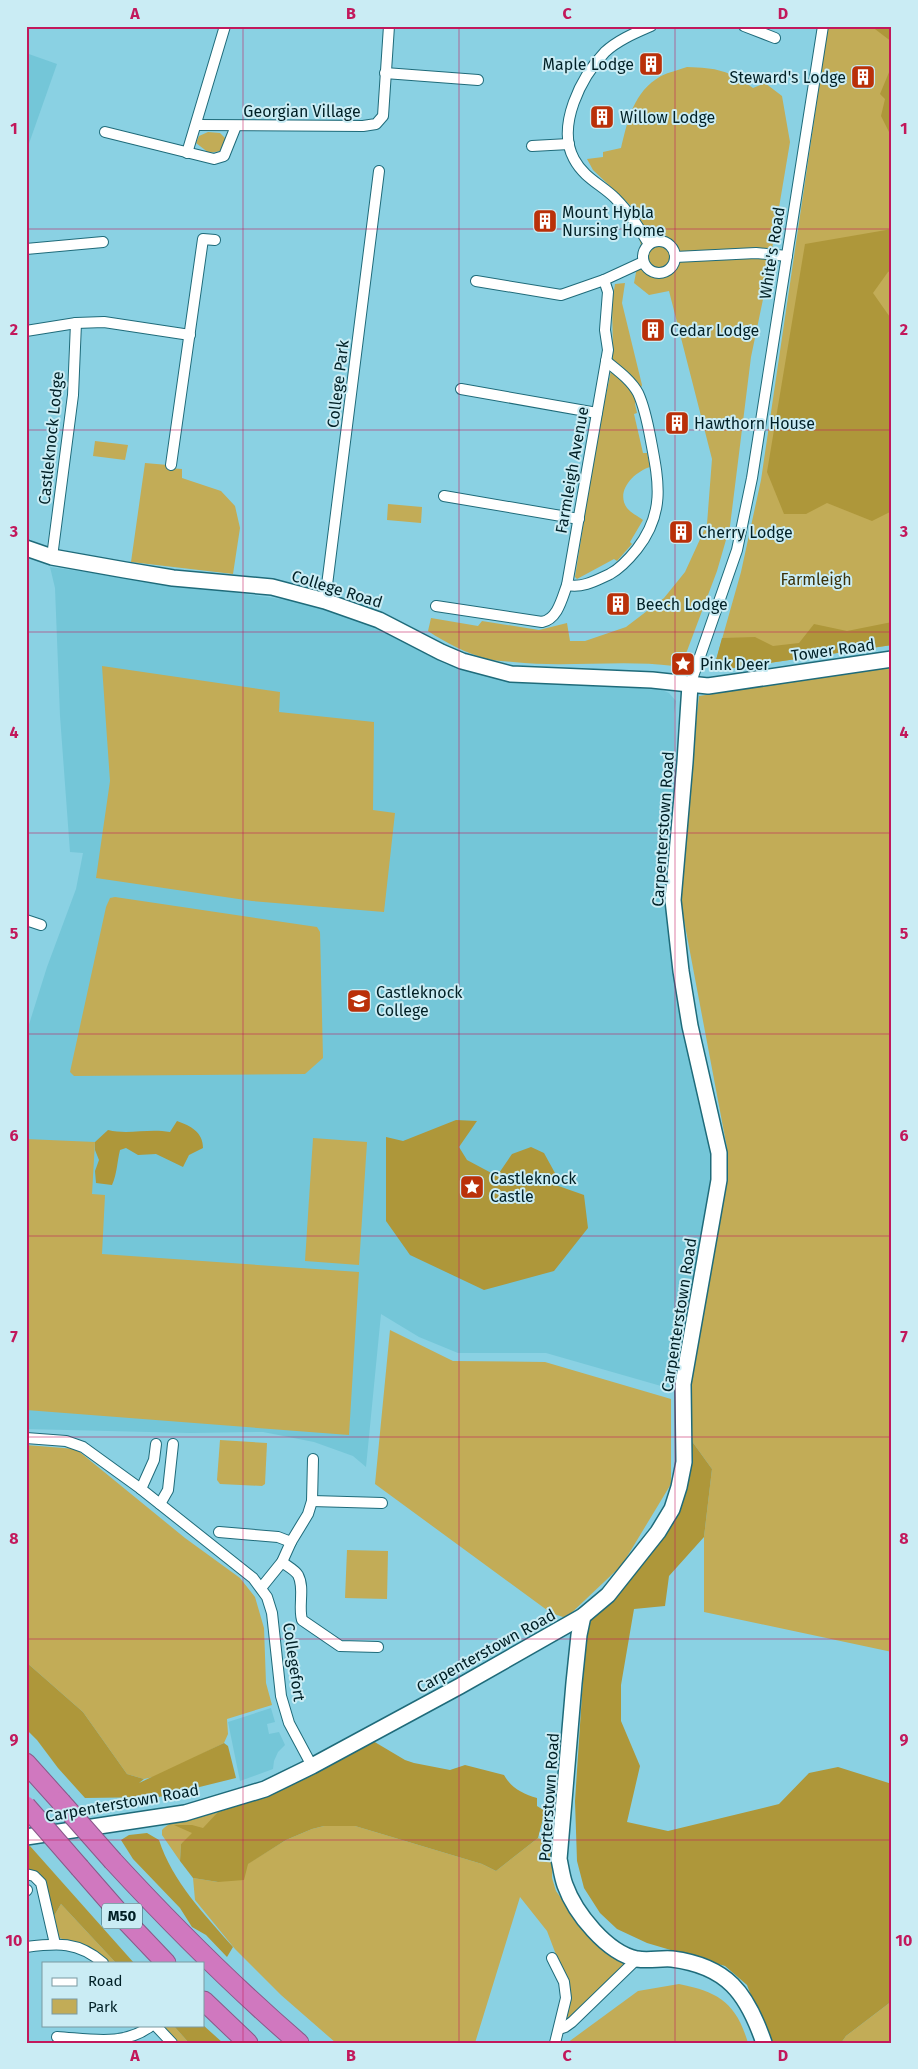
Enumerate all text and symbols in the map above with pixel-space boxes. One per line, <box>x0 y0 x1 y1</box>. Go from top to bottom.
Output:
text: A <box>129 4 140 23</box>
text: B <box>346 4 356 23</box>
text: C <box>562 4 572 23</box>
text: D <box>778 4 788 23</box>
building icon: Maple Lodge <box>638 51 664 77</box>
place label: Maple Lodge <box>543 55 634 74</box>
building icon: Steward's Lodge <box>850 64 876 90</box>
place label: Steward's Lodge <box>729 68 846 87</box>
street label: Georgian Village <box>243 102 361 121</box>
building icon: Willow Lodge <box>589 104 615 130</box>
place label: Willow Lodge <box>620 108 715 127</box>
text: 1 <box>10 119 18 138</box>
text: 1 <box>900 119 908 138</box>
place label: Mount Hybla Nursing Home <box>562 203 665 240</box>
street label: White's Road <box>755 206 789 300</box>
building icon: Mount Hybla Nursing Home <box>532 208 558 234</box>
building icon: Cedar Lodge <box>640 317 666 343</box>
text: 2 <box>10 320 18 339</box>
text: 2 <box>900 320 908 339</box>
place label: Cedar Lodge <box>670 321 759 340</box>
street label: College Park <box>323 338 353 429</box>
street label: Castleknock Lodge <box>35 370 67 506</box>
street label: Farmleigh Avenue <box>551 405 593 535</box>
building icon: Hawthorn House <box>664 410 690 436</box>
place label: Hawthorn House <box>694 414 815 433</box>
building icon: Cherry Lodge <box>668 519 694 545</box>
text: 3 <box>9 522 18 541</box>
text: 3 <box>899 522 908 541</box>
place label: Cherry Lodge <box>698 523 793 542</box>
street label: College Road <box>289 566 385 612</box>
park label: Farmleigh <box>780 570 852 589</box>
building icon: Beech Lodge <box>605 591 631 617</box>
place label: Beech Lodge <box>636 595 728 614</box>
street label: Tower Road <box>790 635 876 665</box>
place icon: Pink Deer <box>670 651 696 677</box>
place label: Pink Deer <box>700 655 770 674</box>
text: 4 <box>9 723 19 742</box>
text: 4 <box>899 723 909 742</box>
street label: Carpenterstown Road <box>648 751 678 907</box>
text: 5 <box>10 924 19 943</box>
text: 5 <box>900 924 909 943</box>
place label: Castleknock College <box>376 983 463 1020</box>
school or university icon: Castleknock College <box>346 988 372 1014</box>
text: 6 <box>9 1126 19 1145</box>
text: 6 <box>899 1126 909 1145</box>
place label: Castleknock Castle <box>490 1169 577 1206</box>
place icon: Castleknock Castle <box>459 1174 485 1200</box>
street label: Carpenterstown Road <box>657 1237 701 1393</box>
text: 7 <box>10 1327 18 1346</box>
text: 7 <box>900 1327 908 1346</box>
text: 8 <box>9 1529 19 1548</box>
text: 8 <box>899 1529 909 1548</box>
street label: Carpenterstown Road <box>413 1605 559 1697</box>
street label: Collegefort <box>279 1621 309 1703</box>
text: 9 <box>10 1730 19 1749</box>
text: 9 <box>900 1730 909 1749</box>
street label: Porterstown Road <box>535 1732 563 1862</box>
street label: Carpenterstown Road <box>44 1780 200 1826</box>
road number: M50 <box>102 1904 142 1928</box>
text: 10 <box>6 1931 22 1950</box>
text: 10 <box>896 1931 912 1950</box>
legend <box>42 1962 205 2026</box>
text: Road <box>88 1972 123 1990</box>
text: Park <box>88 1998 118 2016</box>
text: A <box>129 2046 140 2065</box>
text: B <box>346 2046 356 2065</box>
text: C <box>562 2046 572 2065</box>
text: D <box>778 2046 788 2065</box>

